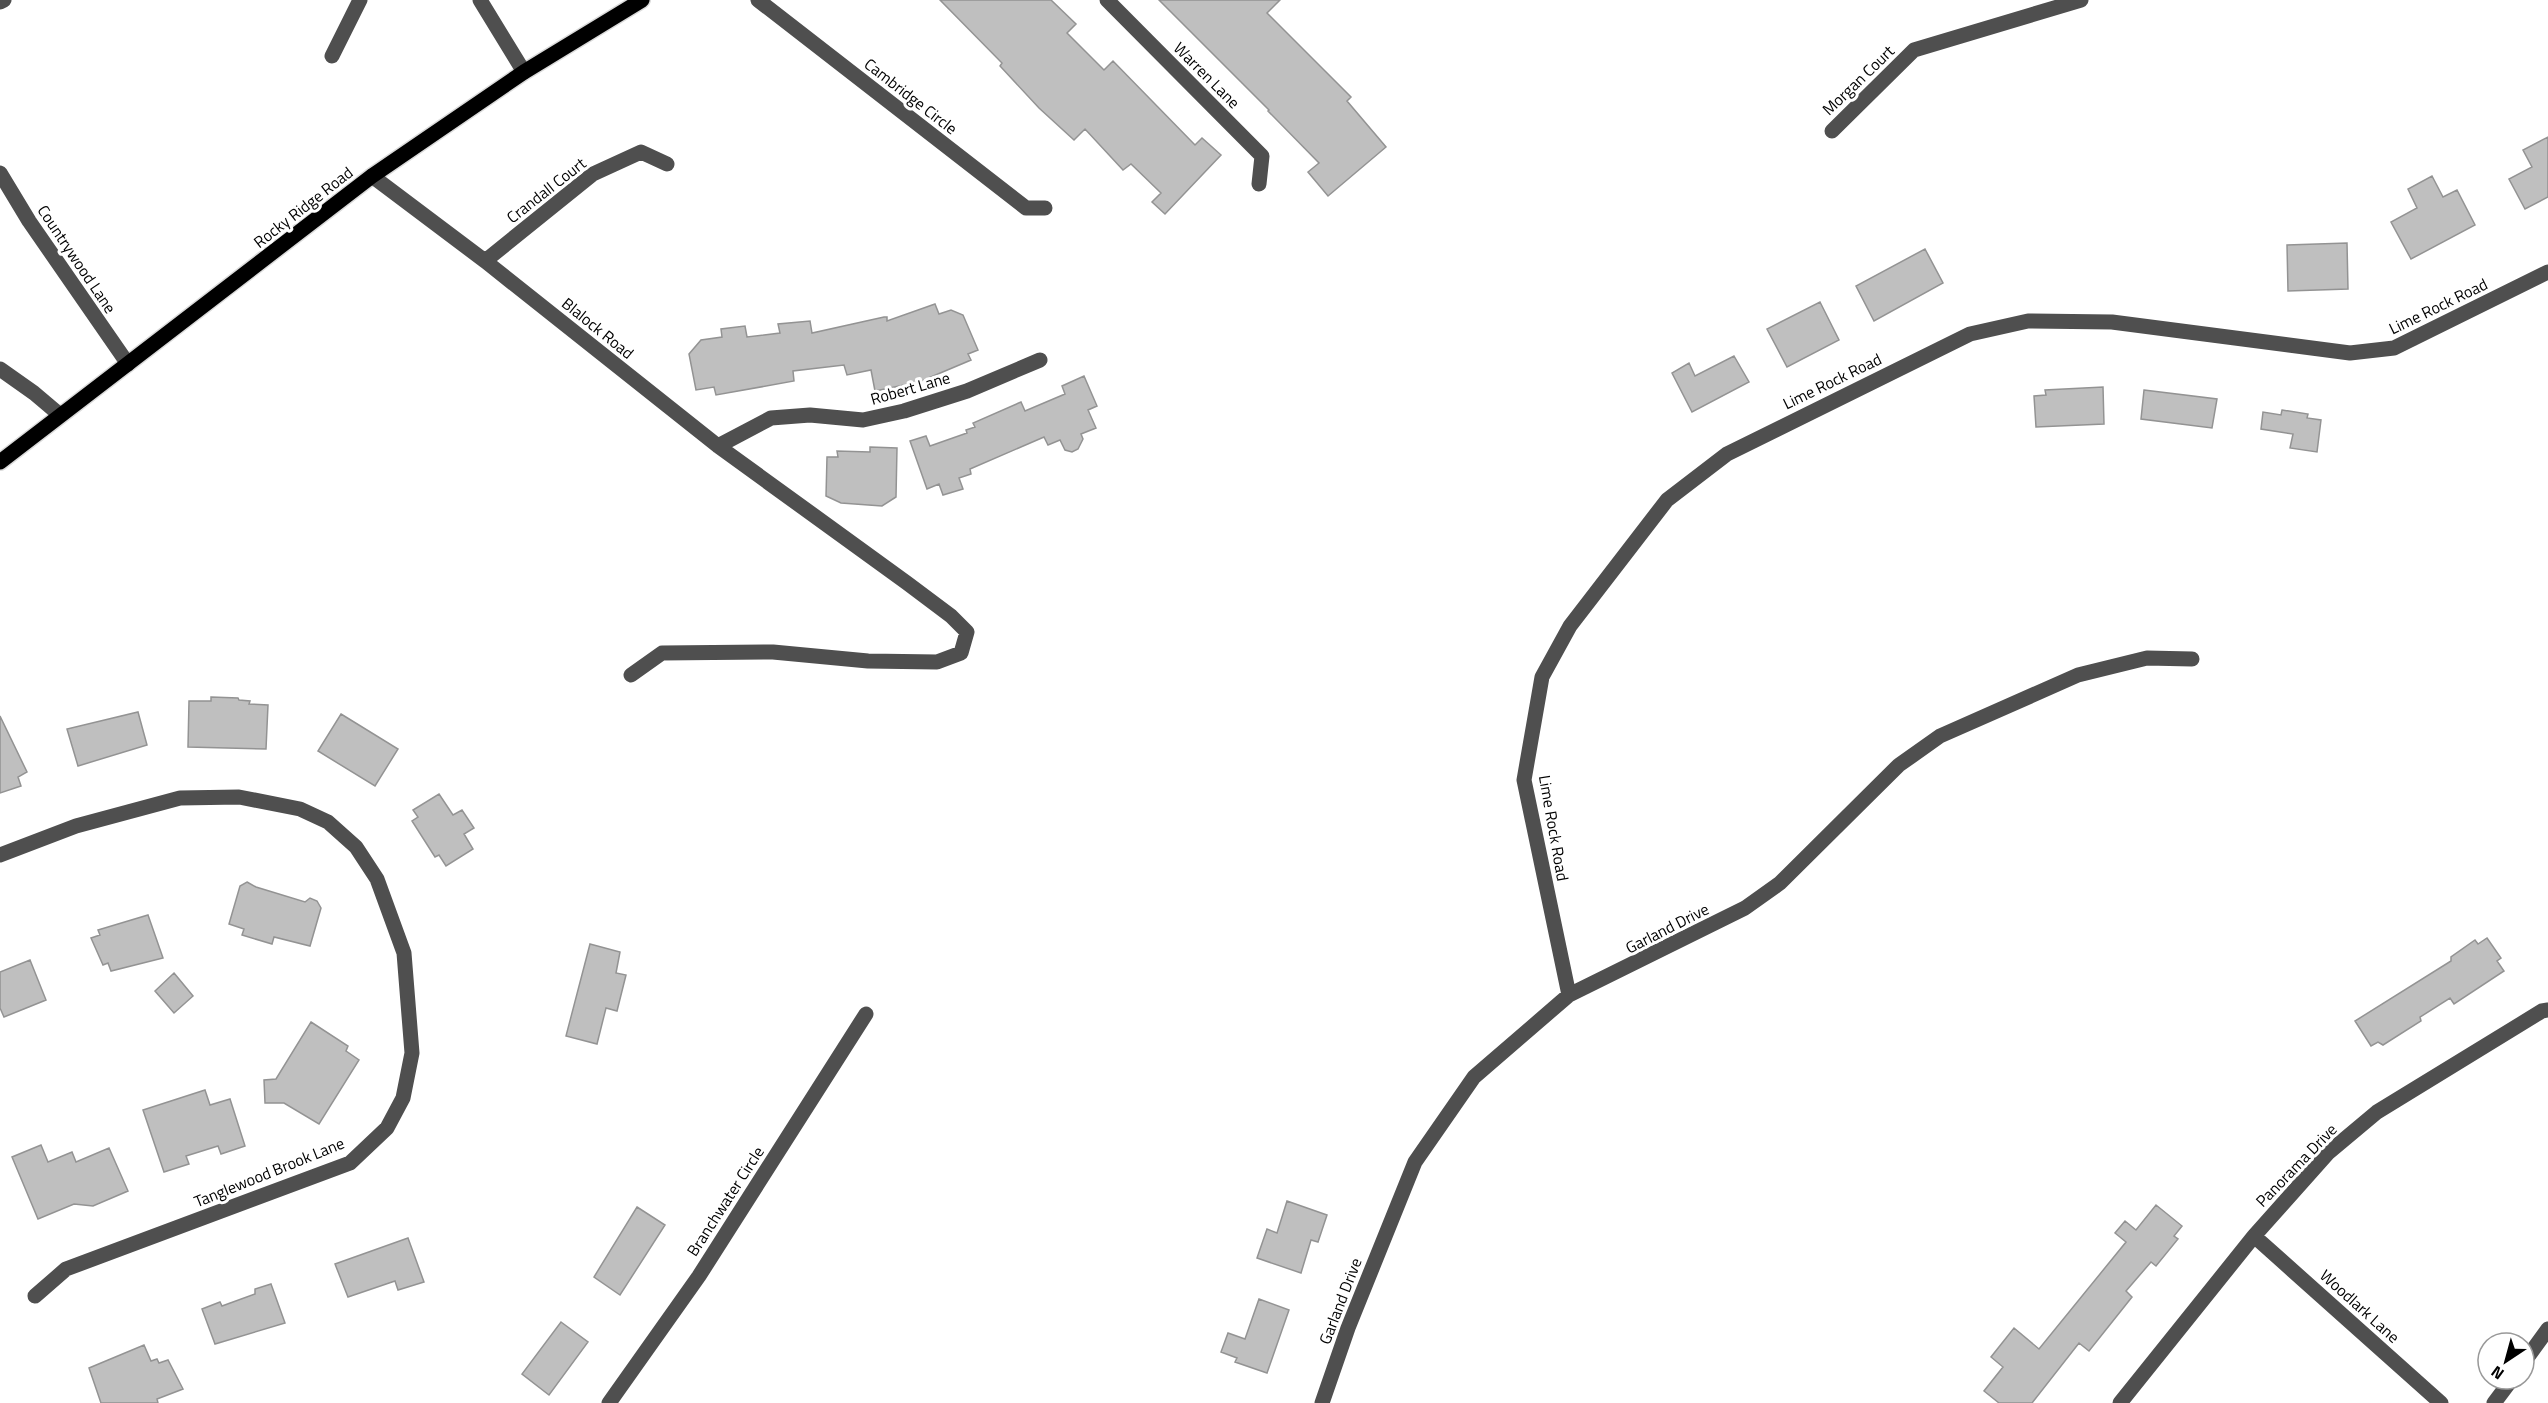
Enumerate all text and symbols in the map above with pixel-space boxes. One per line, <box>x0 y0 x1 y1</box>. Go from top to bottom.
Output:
street label: Warren Lane <box>1168 36 1246 114</box>
street label: Morgan Court <box>1816 39 1900 121</box>
street label: Cambridge Circle <box>859 52 963 140</box>
street label: Crandall Court <box>501 151 591 229</box>
street label: Rocky Ridge Road <box>248 160 358 254</box>
street label: Countrywood Lane <box>32 200 122 318</box>
street label: Lime Rock Road <box>2385 272 2491 340</box>
street label: Blalock Road <box>557 291 639 365</box>
street label: Lime Rock Road <box>1779 347 1885 415</box>
street label: Robert Lane <box>867 365 953 411</box>
street label: Lime Rock Road <box>1533 773 1575 883</box>
street label: Garland Drive <box>1621 897 1713 959</box>
street label: Panorama Drive <box>2250 1118 2342 1212</box>
street label: Tanglewood Brook Lane <box>190 1131 348 1213</box>
street label: Branchwater Circle <box>680 1141 770 1261</box>
street label: Garland Drive <box>1313 1254 1367 1348</box>
street label: Woodlark Lane <box>2315 1264 2405 1348</box>
north arrow <box>2476 1331 2536 1391</box>
text: N <box>2486 1360 2509 1386</box>

